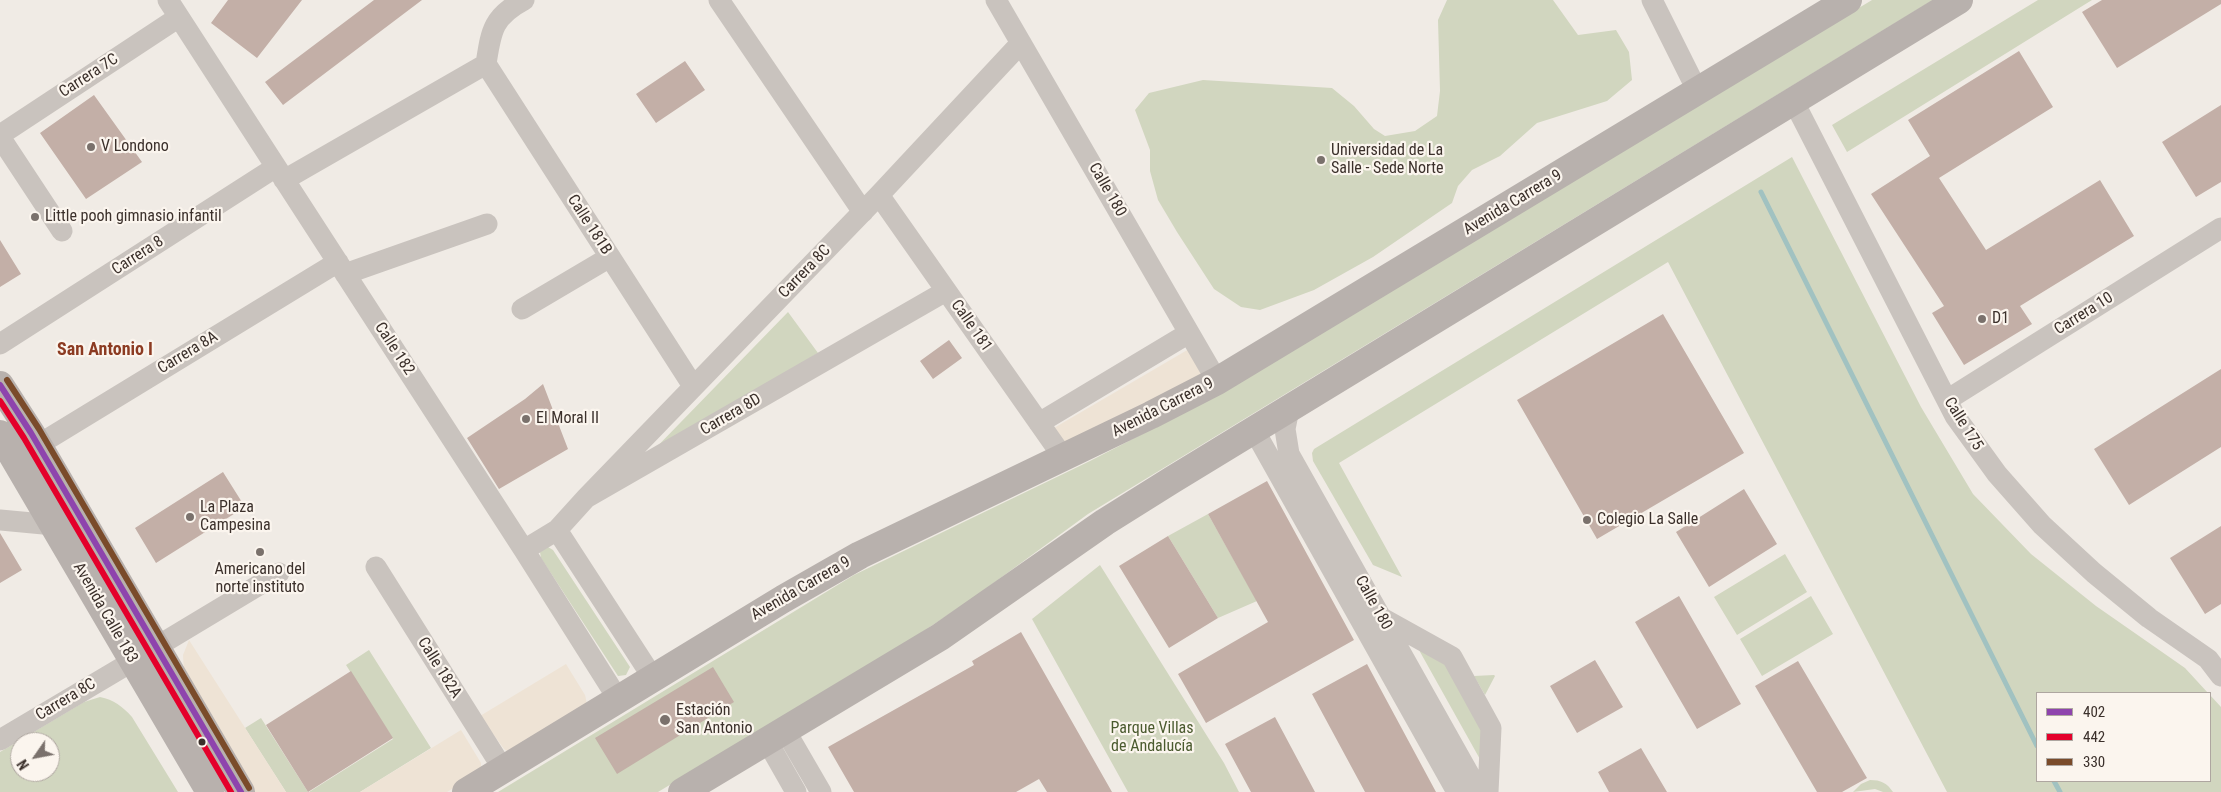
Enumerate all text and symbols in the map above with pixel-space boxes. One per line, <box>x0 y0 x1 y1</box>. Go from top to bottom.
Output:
street label: Carrera 7C <box>56 50 122 102</box>
place label: V Londono <box>101 137 169 157</box>
marker: V Londono <box>85 141 97 153</box>
place label: Universidad de La Salle - Sede Norte <box>1331 141 1443 179</box>
marker: Universidad de La Salle - Sede Norte <box>1315 154 1327 166</box>
street label: Calle 180 <box>1084 160 1130 220</box>
street label: Avenida Carrera 9 <box>1460 166 1566 240</box>
street label: Calle 181B <box>563 191 615 259</box>
place label: Little pooh gimnasio infantil <box>45 207 222 227</box>
marker: Little pooh gimnasio infantil <box>29 211 41 223</box>
street label: Carrera 8 <box>109 232 167 280</box>
street label: Carrera 8C <box>775 241 835 303</box>
street label: Carrera 10 <box>2051 288 2117 340</box>
street label: Calle 181 <box>946 296 996 356</box>
place label: D1 <box>1992 309 2009 329</box>
marker: D1 <box>1976 313 1988 325</box>
street label: Calle 182 <box>370 319 418 379</box>
street label: Carrera 8A <box>154 328 222 378</box>
district label: San Antonio I <box>57 339 153 361</box>
street label: Avenida Carrera 9 <box>1109 374 1217 442</box>
street label: Carrera 8D <box>697 390 765 440</box>
street label: Calle 175 <box>1939 394 1987 454</box>
place label: El Moral II <box>536 409 599 429</box>
marker: El Moral II <box>520 413 532 425</box>
place label: La Plaza Campesina <box>200 498 271 536</box>
place label: Colegio La Salle <box>1597 510 1698 530</box>
marker: La Plaza Campesina <box>184 511 196 523</box>
marker: Colegio La Salle <box>1581 514 1593 526</box>
marker: Americano del norte instituto <box>254 546 266 558</box>
street label: Avenida Carrera 9 <box>748 553 854 625</box>
street label: Avenida Calle 183 <box>69 559 141 667</box>
place label: Americano del norte instituto <box>215 560 305 598</box>
street label: Calle 180 <box>1350 573 1396 633</box>
street label: Calle 182A <box>413 634 465 702</box>
street label: Carrera 8C <box>32 675 100 725</box>
legend <box>2036 692 2211 782</box>
place label: Estación San Antonio <box>676 701 752 739</box>
text: 402 <box>2083 703 2105 721</box>
marker: Estación San Antonio <box>658 713 672 727</box>
park label: Parque Villas de Andalucía <box>1110 719 1194 757</box>
text: 442 <box>2083 728 2105 746</box>
north arrow <box>10 732 60 782</box>
unlabelled marker <box>197 737 207 747</box>
text: 330 <box>2083 753 2105 771</box>
text: N <box>14 757 32 773</box>

